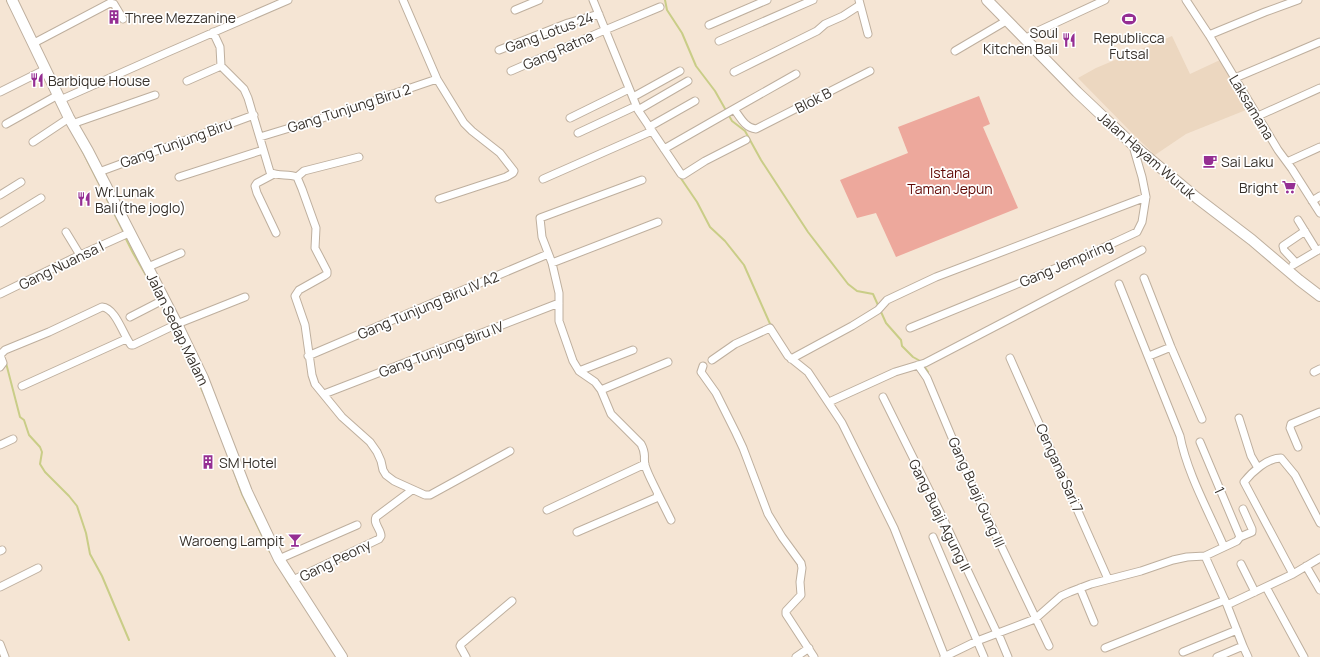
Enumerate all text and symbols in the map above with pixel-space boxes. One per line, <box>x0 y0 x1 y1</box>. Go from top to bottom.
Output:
street label: Gang Lotus 24 <box>502 7 596 57</box>
place label: Three Mezzanine <box>125 8 236 27</box>
building icon: Three Mezzanine <box>106 9 122 25</box>
sports icon: Republicca Futsal <box>1121 11 1137 27</box>
place label: Soul Kitchen Bali <box>983 23 1058 58</box>
street label: Gang Ratna <box>520 26 596 74</box>
place label: Republicca Futsal <box>1093 28 1165 63</box>
restaurant icon: Soul Kitchen Bali <box>1061 32 1077 48</box>
place label: Barbique House <box>48 71 150 90</box>
street label: Laksamana <box>1225 71 1279 143</box>
restaurant icon: Barbique House <box>29 72 45 88</box>
street label: Gang Tunjung Biru 2 <box>285 79 413 137</box>
street label: Blok B <box>792 83 835 117</box>
street label: Jalan Hayam Wuruk <box>1094 107 1201 204</box>
street label: Gang Tunjung Biru <box>117 114 235 172</box>
place label: Sai Laku <box>1221 152 1274 171</box>
cafe icon: Sai Laku <box>1202 153 1218 169</box>
park label: Istana Taman Jepun <box>907 163 993 198</box>
place label: Bright <box>1239 178 1278 197</box>
supermarket icon: Bright <box>1281 179 1297 195</box>
place label: Wr.Lunak Bali(the joglo) <box>95 182 186 217</box>
restaurant icon: Wr.Lunak Bali(the joglo) <box>76 191 92 207</box>
street label: Gang Jempiring <box>1016 235 1116 291</box>
street label: Gang Nuansa I <box>15 236 107 294</box>
street label: Gang Tunjung Biru IV A2 <box>354 267 502 343</box>
street label: Jalan Sedap Malam <box>143 270 214 388</box>
street label: Gang Tunjung Biru IV <box>376 316 507 382</box>
street label: Cengana Sari 7 <box>1032 420 1088 516</box>
street label: Gang Buaji Gung III <box>944 434 1010 550</box>
place label: SM Hotel <box>219 453 277 472</box>
building icon: SM Hotel <box>200 454 216 470</box>
street label: Gang Buaji Agung II <box>905 456 975 574</box>
street label: 1 <box>1210 484 1230 496</box>
place label: Waroeng Lampit <box>179 531 284 550</box>
bar icon: Waroeng Lampit <box>287 532 303 548</box>
street label: Gang Peony <box>296 534 374 585</box>

